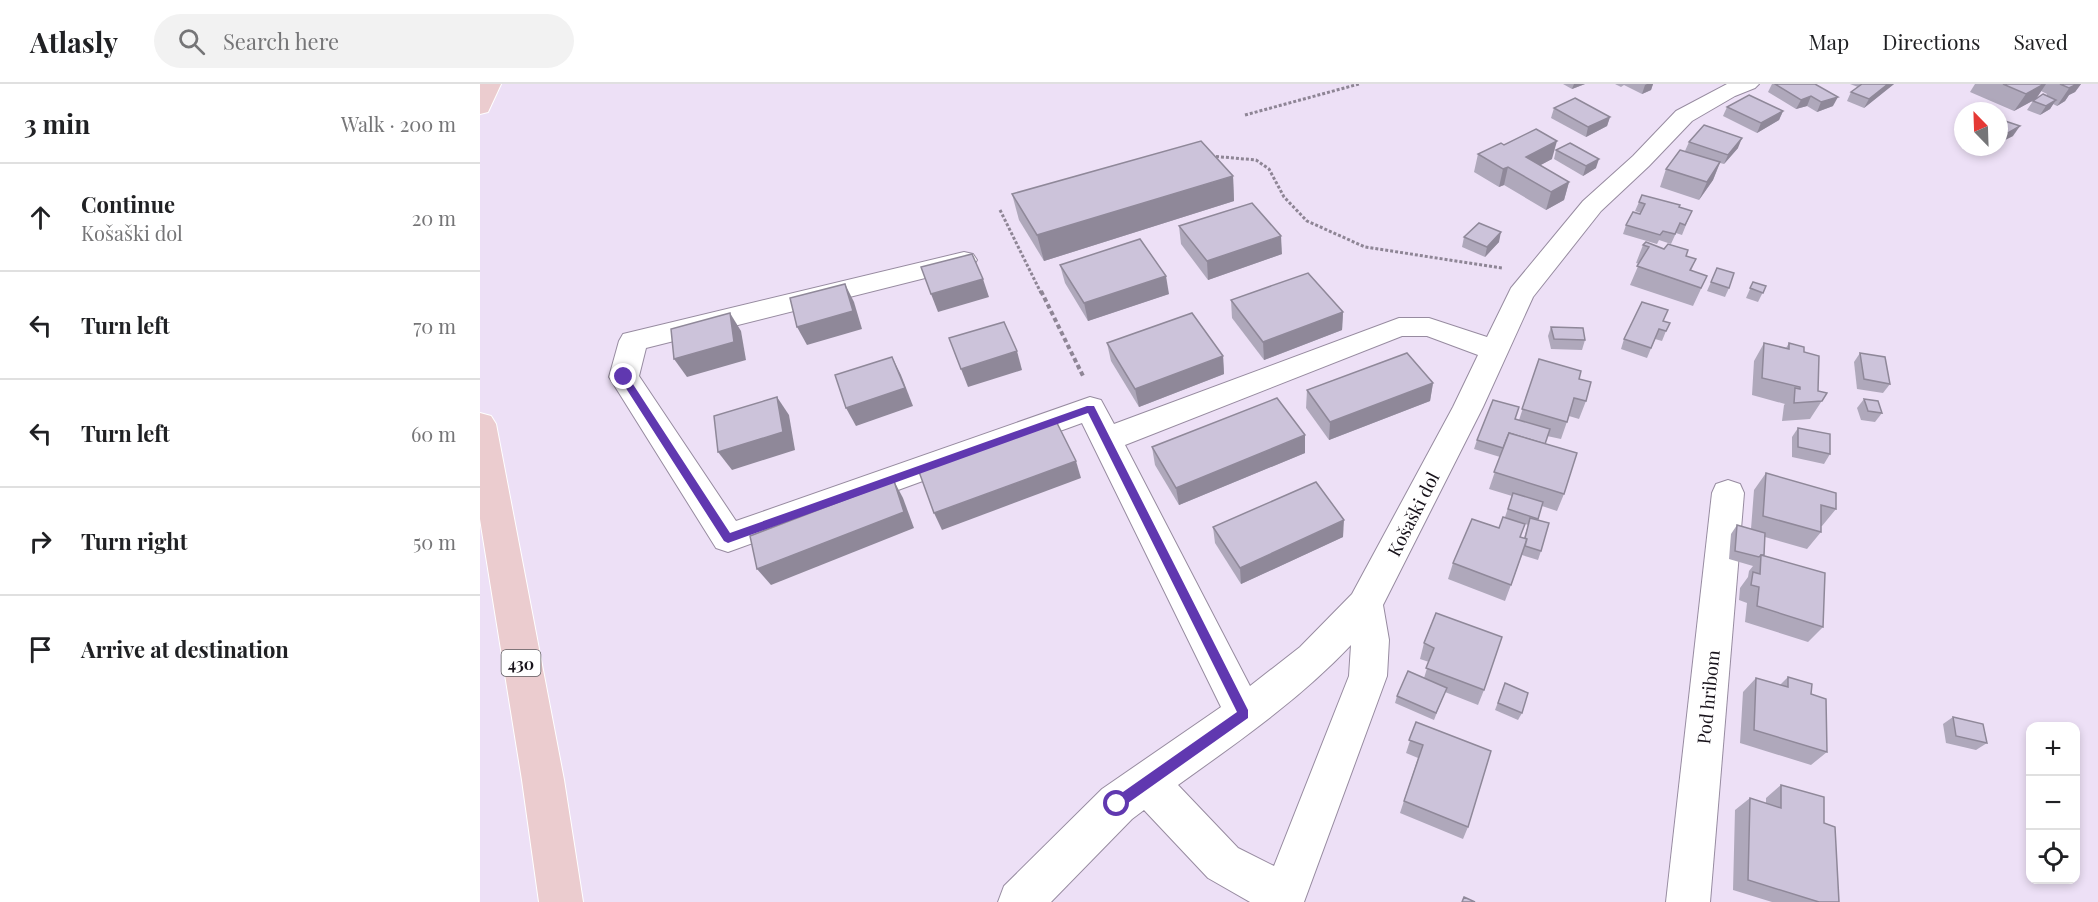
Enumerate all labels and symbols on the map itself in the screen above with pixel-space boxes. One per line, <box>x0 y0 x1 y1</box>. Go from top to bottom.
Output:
north arrow <box>1954 102 2008 156</box>
route end <box>610 363 636 389</box>
street label: Košaški dol <box>1382 468 1444 560</box>
street label: Pod hribom <box>1691 649 1725 745</box>
road number: 430 <box>502 650 540 676</box>
route start <box>1103 790 1129 816</box>

